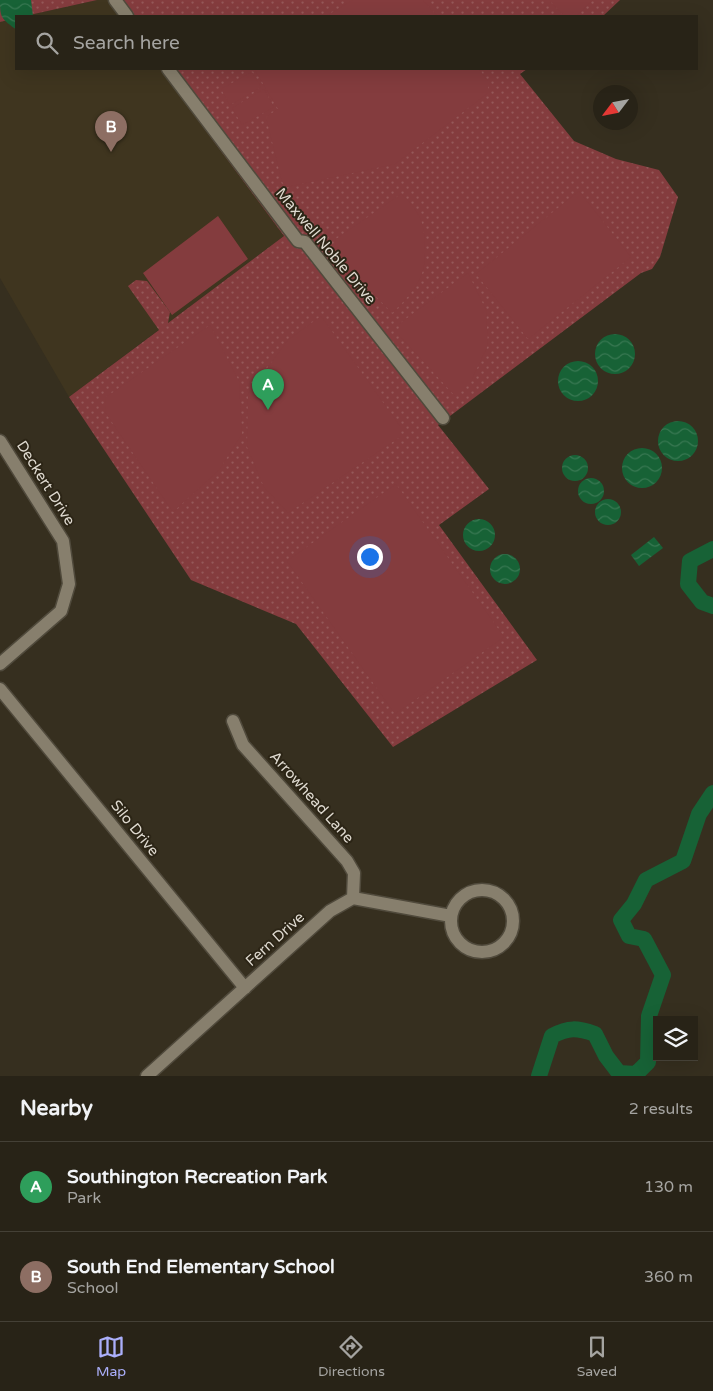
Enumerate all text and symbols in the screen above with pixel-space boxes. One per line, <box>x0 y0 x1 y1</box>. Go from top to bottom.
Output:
search box <box>15 15 698 70</box>
icon: search <box>33 29 61 57</box>
text: Search here <box>73 32 180 54</box>
north arrow <box>593 85 638 130</box>
pin: B <box>95 111 127 152</box>
street label: Maxwell Noble Drive <box>272 184 380 308</box>
pin: A <box>252 369 284 410</box>
street label: Deckert Drive <box>13 437 79 529</box>
your location <box>357 544 383 570</box>
street label: Arrowhead Lane <box>266 747 358 847</box>
street label: Silo Drive <box>107 796 163 860</box>
street label: Fern Drive <box>242 908 308 970</box>
map controls <box>653 1016 698 1061</box>
button: layers <box>653 1016 698 1061</box>
text: Nearby <box>20 1096 93 1121</box>
text: 2 results <box>629 1099 693 1119</box>
text: Southington Recreation Park <box>67 1166 327 1188</box>
text: A <box>30 1177 42 1197</box>
text: 130 m <box>644 1177 693 1197</box>
text: Park <box>67 1188 101 1208</box>
text: South End Elementary School <box>67 1256 335 1278</box>
text: B <box>30 1267 42 1287</box>
text: 360 m <box>644 1267 693 1287</box>
text: School <box>67 1278 119 1298</box>
tab: Map <box>96 1333 126 1380</box>
tab: Directions <box>318 1333 385 1380</box>
tab: Saved <box>577 1333 617 1380</box>

